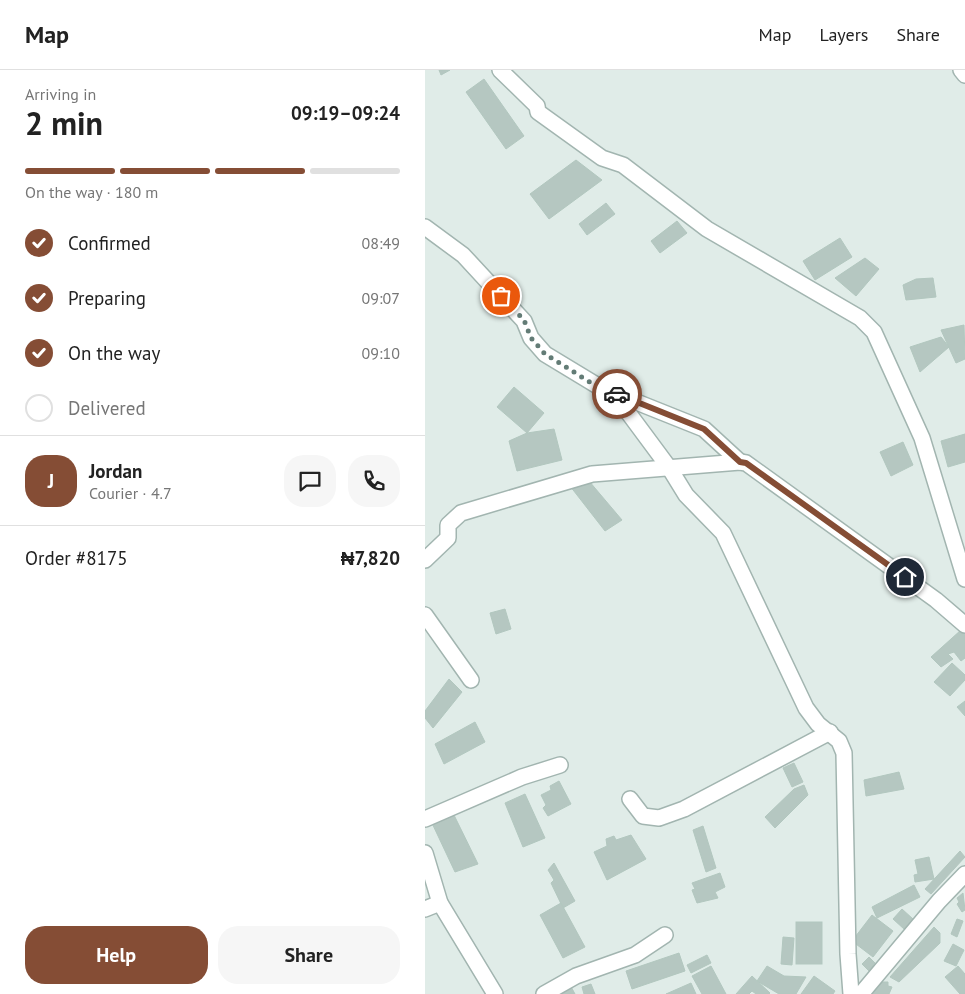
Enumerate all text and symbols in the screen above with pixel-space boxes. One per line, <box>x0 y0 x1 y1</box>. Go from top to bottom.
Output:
text: Map <box>25 19 69 50</box>
text: Map <box>759 23 791 46</box>
text: Layers <box>819 23 868 46</box>
text: Share <box>896 23 940 46</box>
text: Arriving in <box>25 84 96 104</box>
text: 09:19–09:24 <box>291 101 400 125</box>
text: 2 min <box>25 102 103 144</box>
text: On the way · 180 m <box>25 182 158 202</box>
icon: check <box>25 229 53 257</box>
text: Confirmed <box>68 231 151 255</box>
text: 08:49 <box>362 233 400 253</box>
pin <box>480 275 522 317</box>
icon: bag <box>487 282 515 310</box>
icon: check <box>25 284 53 312</box>
text: Preparing <box>68 286 146 310</box>
text: 09:07 <box>362 288 400 308</box>
icon: check <box>25 339 53 367</box>
text: On the way <box>68 341 160 365</box>
text: 09:10 <box>362 343 400 363</box>
courier <box>592 369 642 419</box>
icon: car <box>603 380 631 408</box>
text: Delivered <box>68 396 146 420</box>
button: chat <box>284 455 336 507</box>
button: phone <box>348 455 400 507</box>
text: Jordan <box>89 459 142 483</box>
text: J <box>48 469 54 493</box>
text: Courier · 4.7 <box>89 483 172 503</box>
text: Order #8175 <box>25 546 128 570</box>
text: ₦7,820 <box>341 546 400 570</box>
pin <box>884 556 926 598</box>
icon: home <box>891 563 919 591</box>
button: Help <box>25 926 208 984</box>
button: Share <box>218 926 400 984</box>

